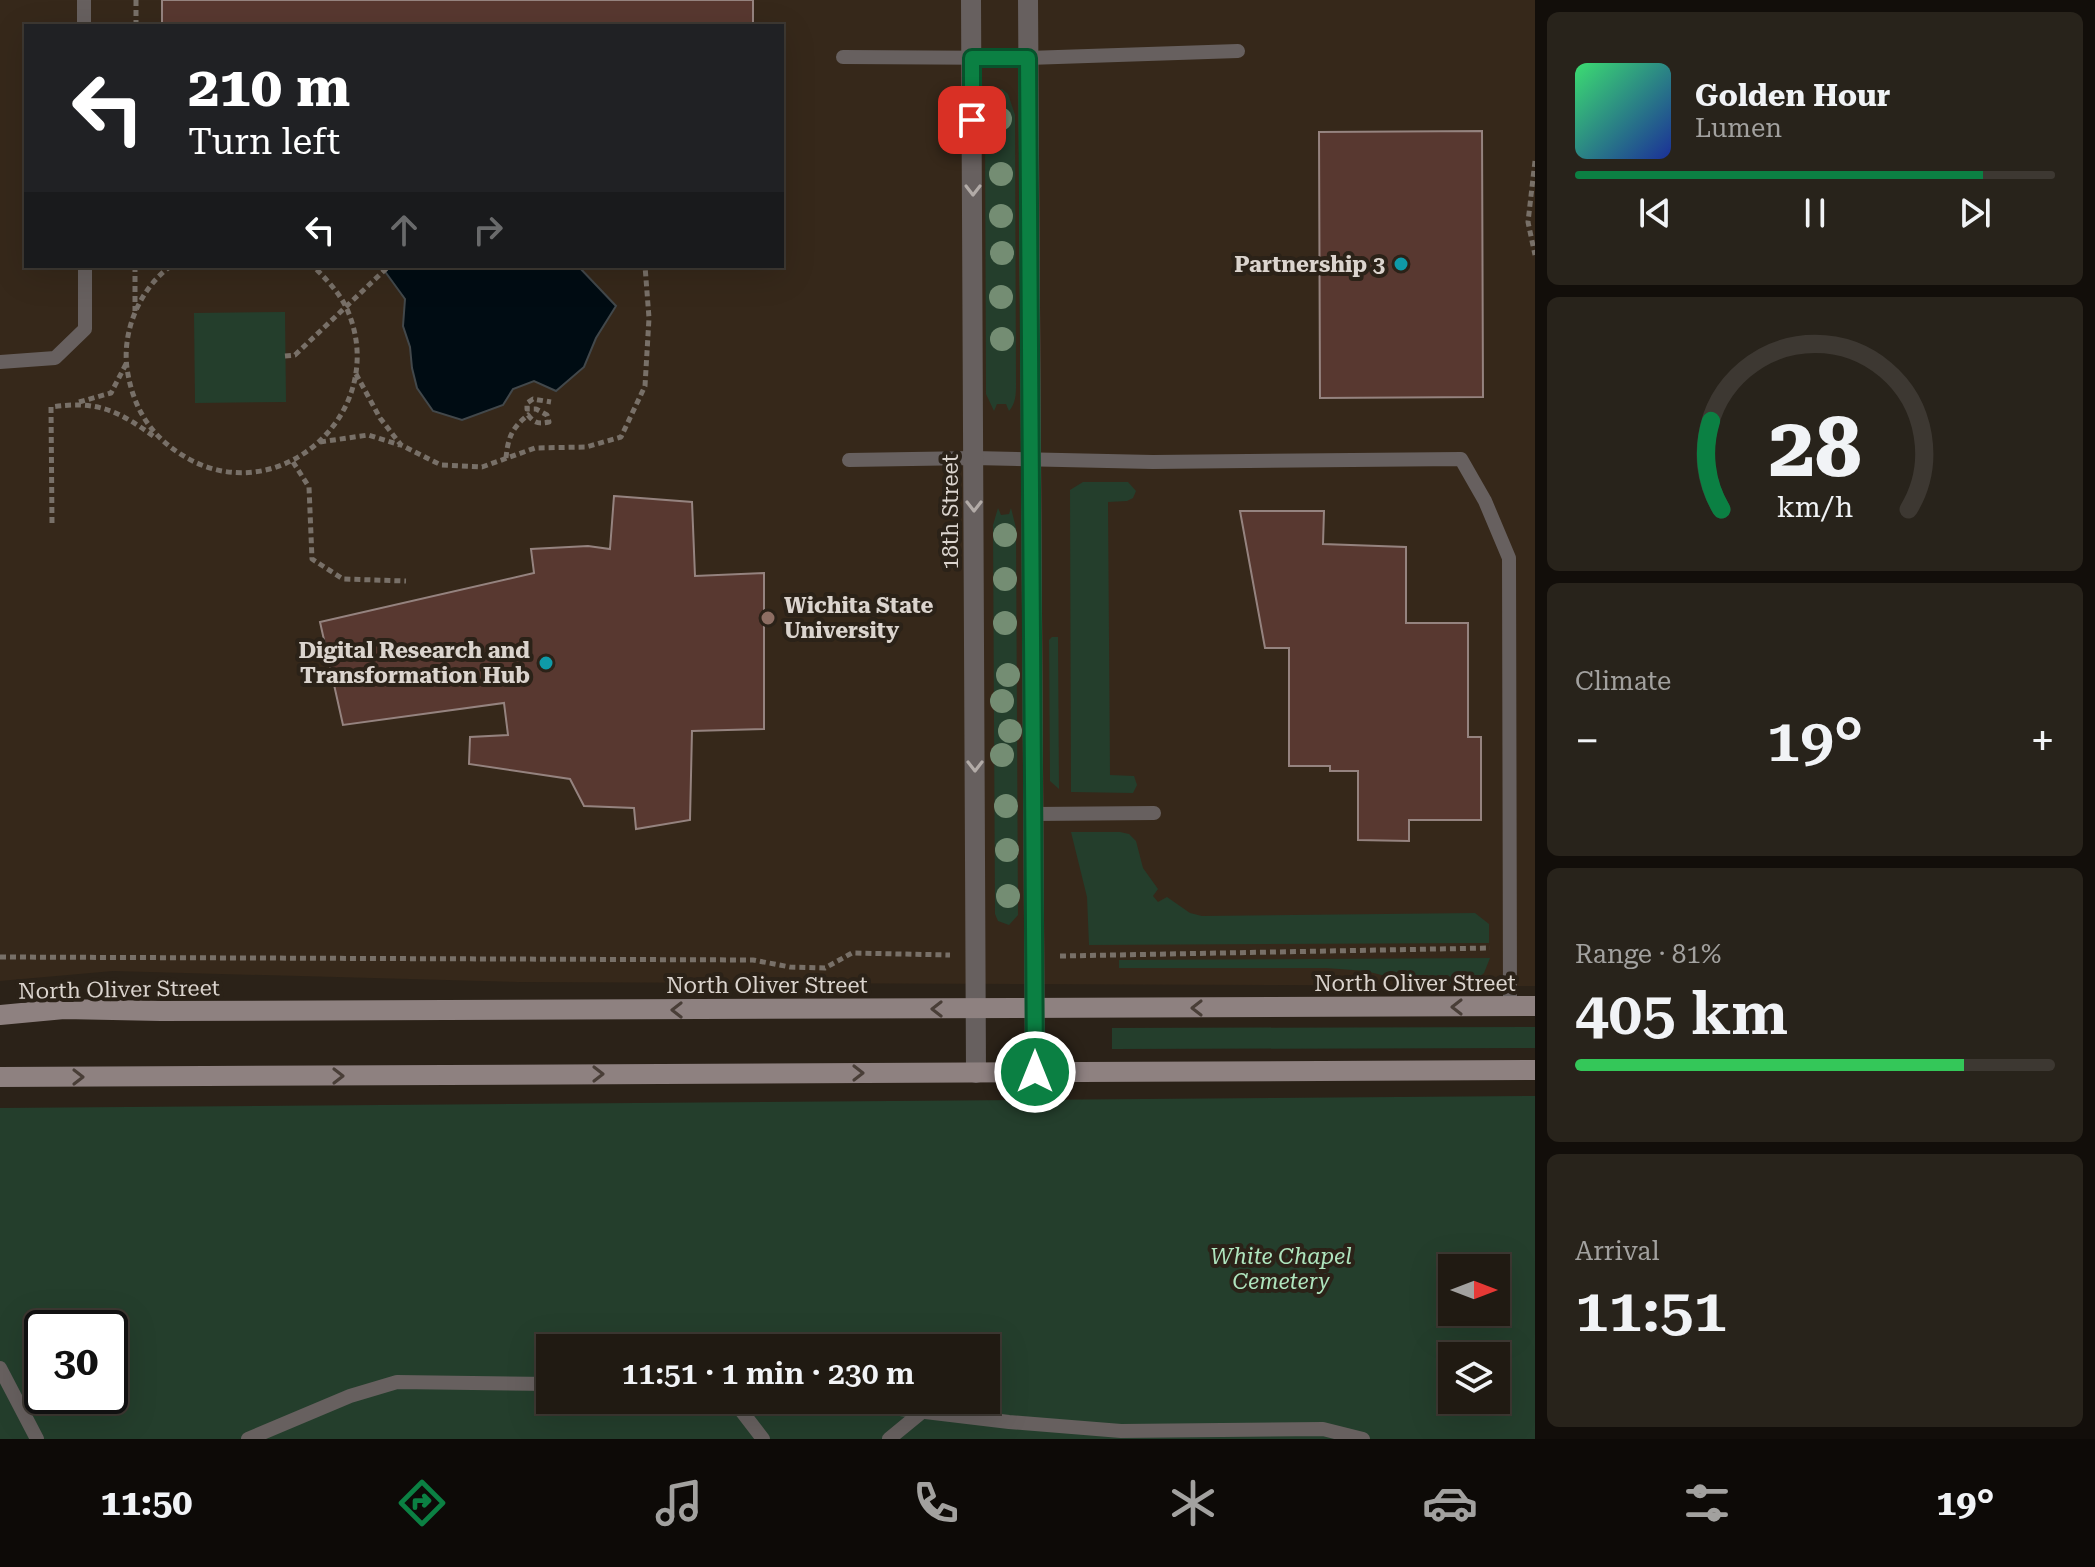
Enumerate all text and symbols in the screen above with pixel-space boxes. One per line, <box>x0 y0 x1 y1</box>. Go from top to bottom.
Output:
text: 210 m <box>188 54 350 120</box>
icon: left <box>56 56 160 160</box>
text: Golden Hour <box>1695 78 1890 113</box>
pin <box>938 86 1006 154</box>
icon: arrive <box>950 98 994 142</box>
text: Lumen <box>1695 113 1782 143</box>
text: Turn left <box>188 121 340 163</box>
one-way arrow <box>964 184 981 197</box>
icon: previous <box>1633 191 1677 235</box>
icon: pause <box>1793 191 1837 235</box>
icon: next <box>1953 191 1997 235</box>
icon: left <box>298 208 342 252</box>
icon: ahead <box>382 208 426 252</box>
icon: right <box>466 208 510 252</box>
place label: Partnership 3 <box>1234 252 1385 277</box>
marker: Partnership 3 <box>1392 255 1410 273</box>
text: 28 <box>1768 399 1862 496</box>
street label: 18th Street <box>938 454 963 570</box>
text: km/h <box>1777 490 1853 524</box>
one-way arrow <box>965 500 983 513</box>
place label: Wichita State University <box>784 593 933 643</box>
marker: Wichita State University <box>759 609 777 627</box>
place label: Digital Research and Transformation Hub <box>298 638 530 688</box>
marker: Digital Research and Transformation Hub <box>537 654 555 672</box>
text: Climate <box>1575 666 1671 696</box>
text: 19° <box>1767 705 1863 776</box>
text: − <box>1575 715 1600 767</box>
text: + <box>2030 715 2055 767</box>
one-way arrow <box>966 760 984 773</box>
text: Range · 81% <box>1575 939 1721 969</box>
street label: North Oliver Street <box>1314 971 1516 996</box>
street label: North Oliver Street <box>666 973 868 998</box>
street label: North Oliver Street <box>18 975 220 1004</box>
text: 405 km <box>1575 978 1788 1049</box>
one-way arrow <box>1450 998 1463 1016</box>
one-way arrow <box>1190 999 1203 1017</box>
one-way arrow <box>930 1000 943 1018</box>
one-way arrow <box>670 1001 683 1019</box>
position arrow <box>993 1030 1077 1114</box>
one-way arrow <box>852 1064 865 1082</box>
one-way arrow <box>592 1065 605 1083</box>
one-way arrow <box>332 1067 345 1085</box>
one-way arrow <box>72 1068 85 1086</box>
text: Arrival <box>1575 1236 1660 1266</box>
park label: White Chapel Cemetery <box>1210 1244 1352 1294</box>
north arrow <box>1438 1254 1510 1326</box>
map controls <box>1438 1254 1510 1414</box>
text: 11:51 <box>1575 1275 1727 1346</box>
speed limit sign: 30 <box>24 1310 128 1414</box>
button: layers <box>1438 1342 1510 1414</box>
text: 11:51 · 1 min · 230 m <box>622 1356 914 1391</box>
icon: directions <box>394 1475 450 1531</box>
icon: music <box>651 1475 707 1531</box>
icon: phone <box>908 1475 964 1531</box>
icon: climate <box>1165 1475 1221 1531</box>
icon: car <box>1422 1475 1478 1531</box>
icon: filters <box>1679 1475 1735 1531</box>
text: 11:50 <box>101 1482 192 1524</box>
text: 19° <box>1936 1482 1994 1524</box>

